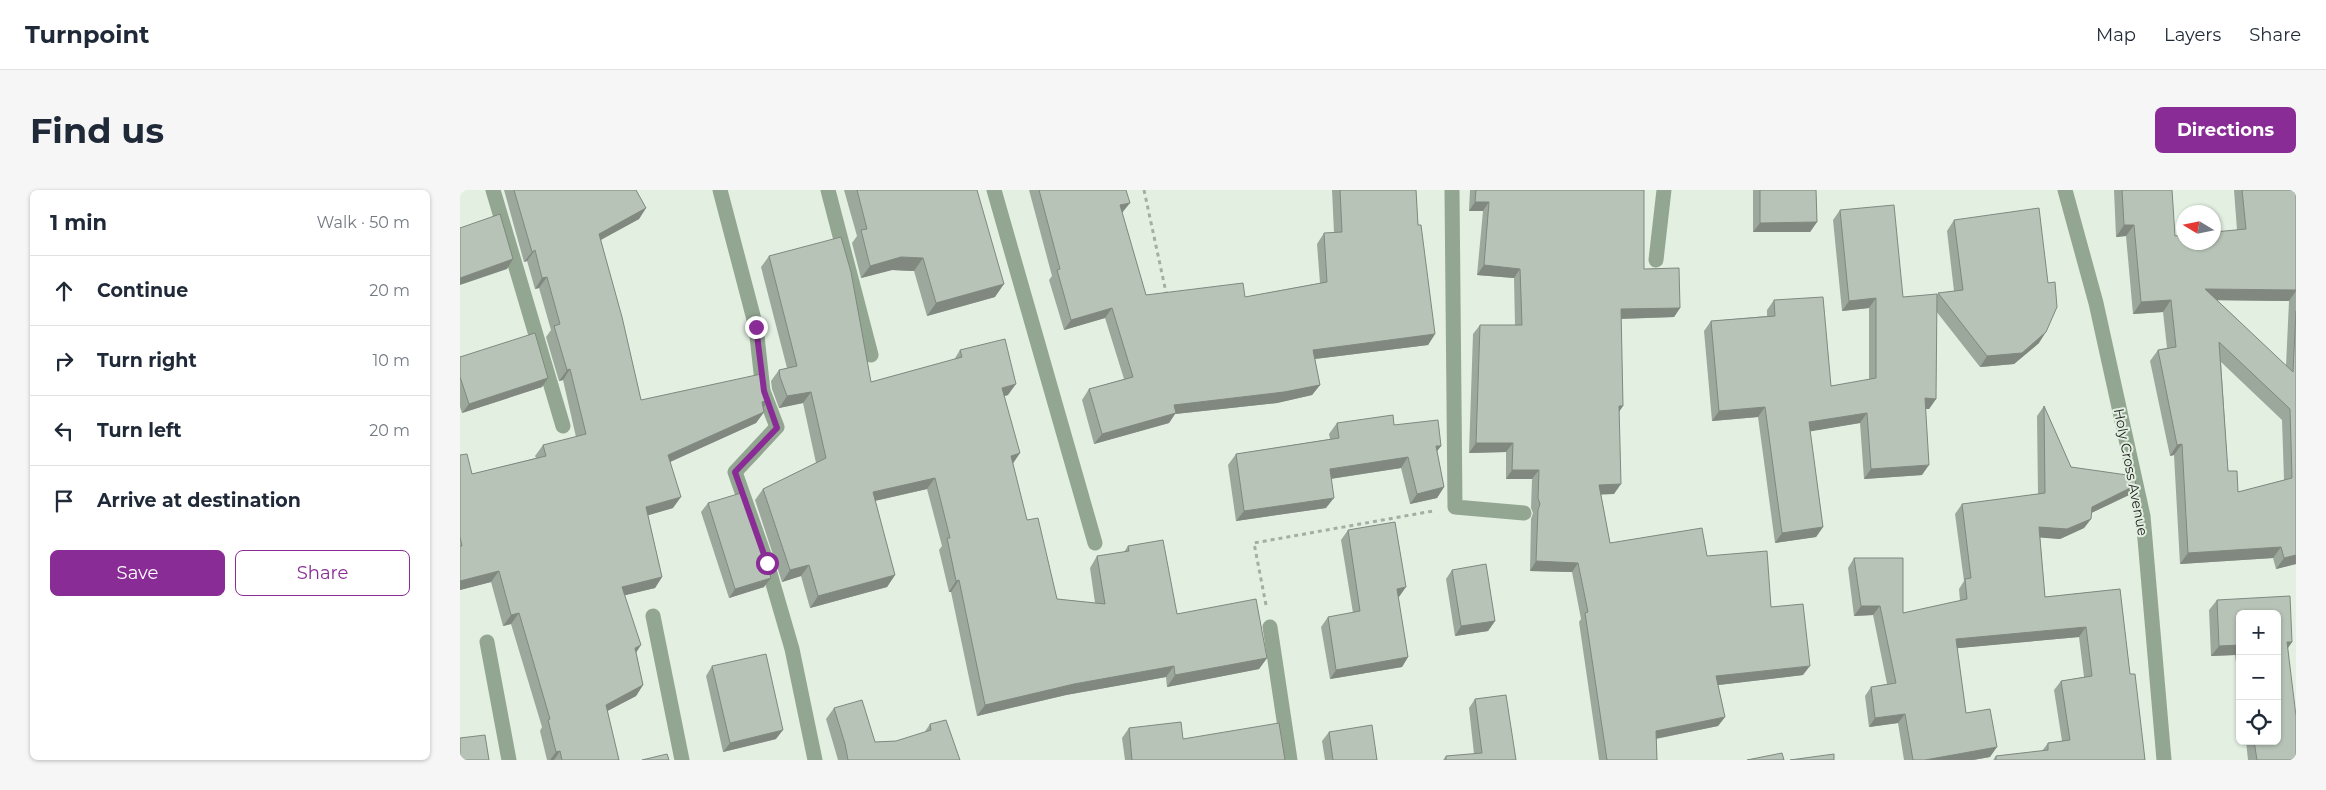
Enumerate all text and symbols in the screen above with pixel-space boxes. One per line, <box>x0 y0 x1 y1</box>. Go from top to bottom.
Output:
text: Turnpoint <box>25 20 149 49</box>
text: Map <box>2096 24 2136 46</box>
text: Layers <box>2164 24 2221 46</box>
text: Share <box>2249 24 2301 46</box>
button: Directions <box>2155 107 2296 153</box>
text: Find us <box>30 109 164 152</box>
north arrow <box>2176 205 2221 250</box>
text: 1 min <box>50 210 107 235</box>
text: Walk · 50 m <box>317 213 410 232</box>
icon: ahead <box>50 277 78 305</box>
text: Continue <box>97 279 188 302</box>
text: 20 m <box>369 281 410 300</box>
route end <box>745 316 768 339</box>
icon: right <box>50 347 78 375</box>
text: Turn right <box>97 349 197 372</box>
text: 10 m <box>372 351 410 370</box>
street label: Holy Cross Avenue <box>2110 407 2152 537</box>
icon: left <box>50 417 78 445</box>
text: Turn left <box>97 419 182 442</box>
text: 20 m <box>369 421 410 440</box>
icon: arrive <box>50 487 78 515</box>
text: Arrive at destination <box>97 489 301 512</box>
button: Save <box>50 550 225 596</box>
button: Share <box>235 550 410 596</box>
route start <box>756 552 779 575</box>
map controls <box>2236 610 2281 745</box>
button: + <box>2236 610 2281 655</box>
button: − <box>2236 655 2281 700</box>
button: locate <box>2236 700 2281 745</box>

